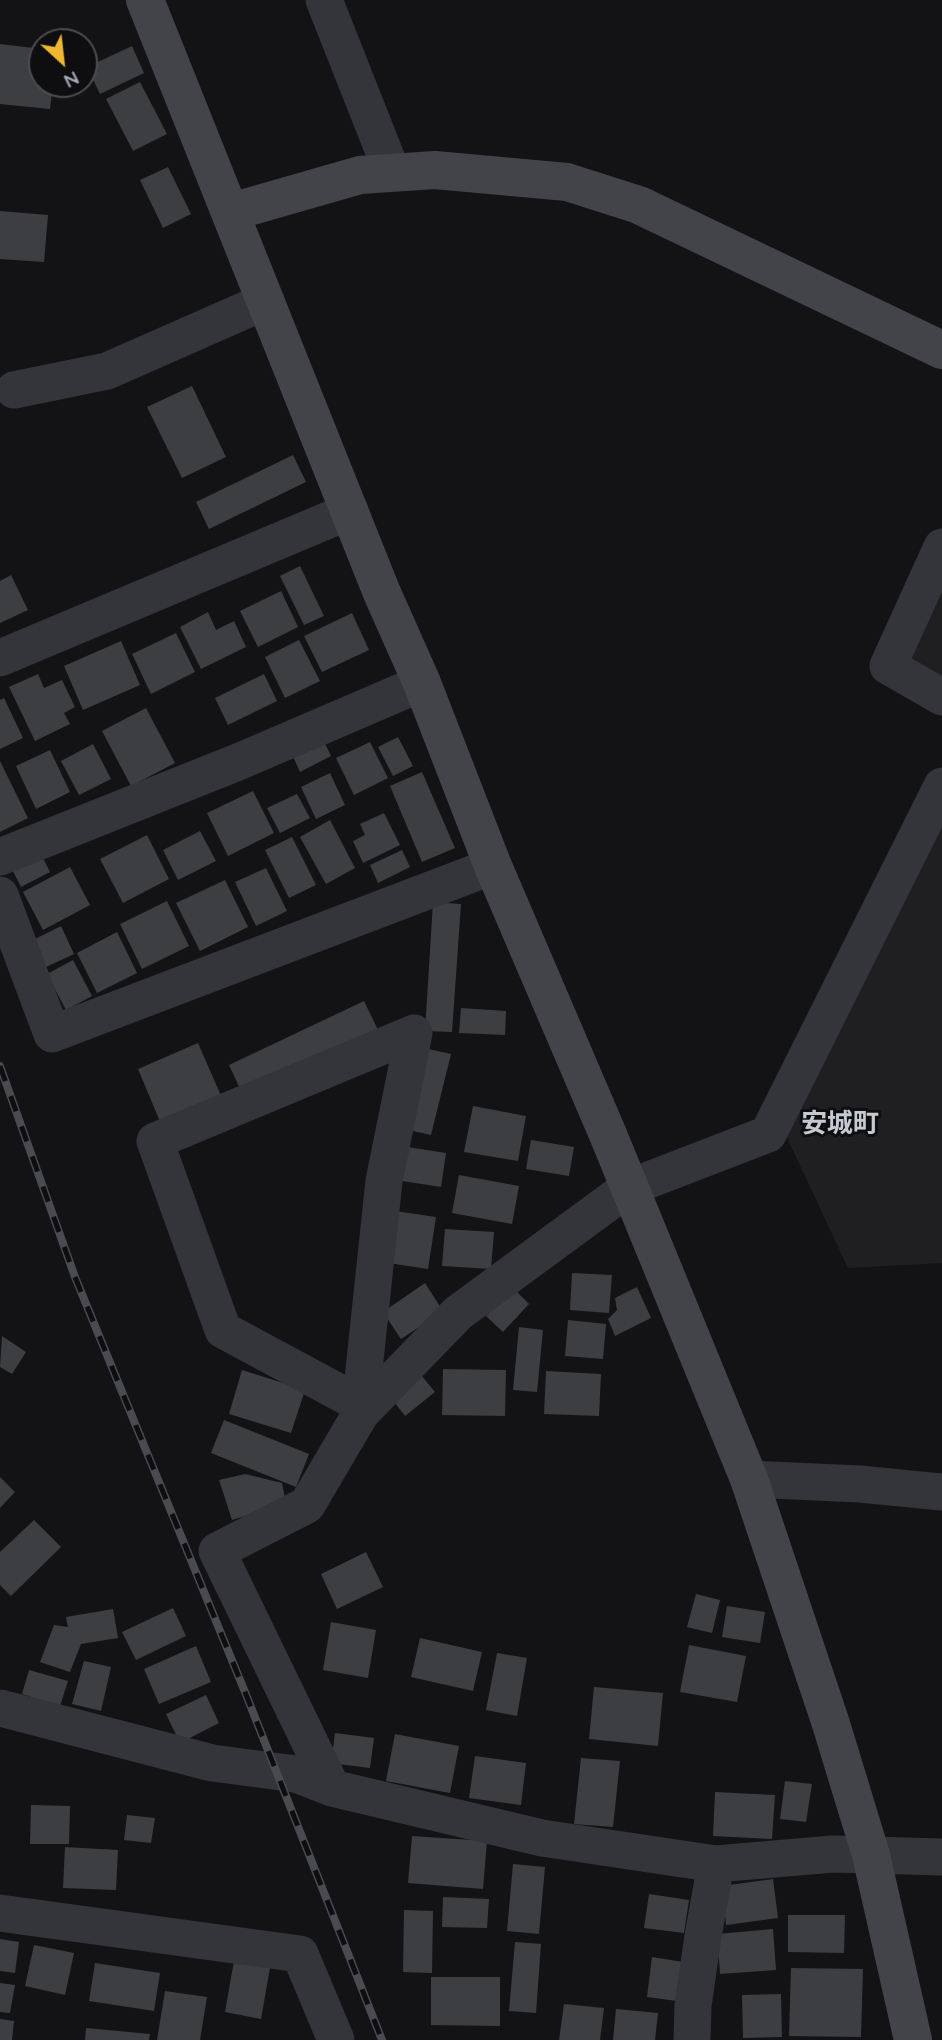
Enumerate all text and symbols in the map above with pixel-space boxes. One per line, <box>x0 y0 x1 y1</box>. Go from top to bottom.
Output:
north arrow <box>28 28 98 98</box>
text: N <box>60 66 83 94</box>
district label: 安城町 <box>801 1108 879 1140</box>

